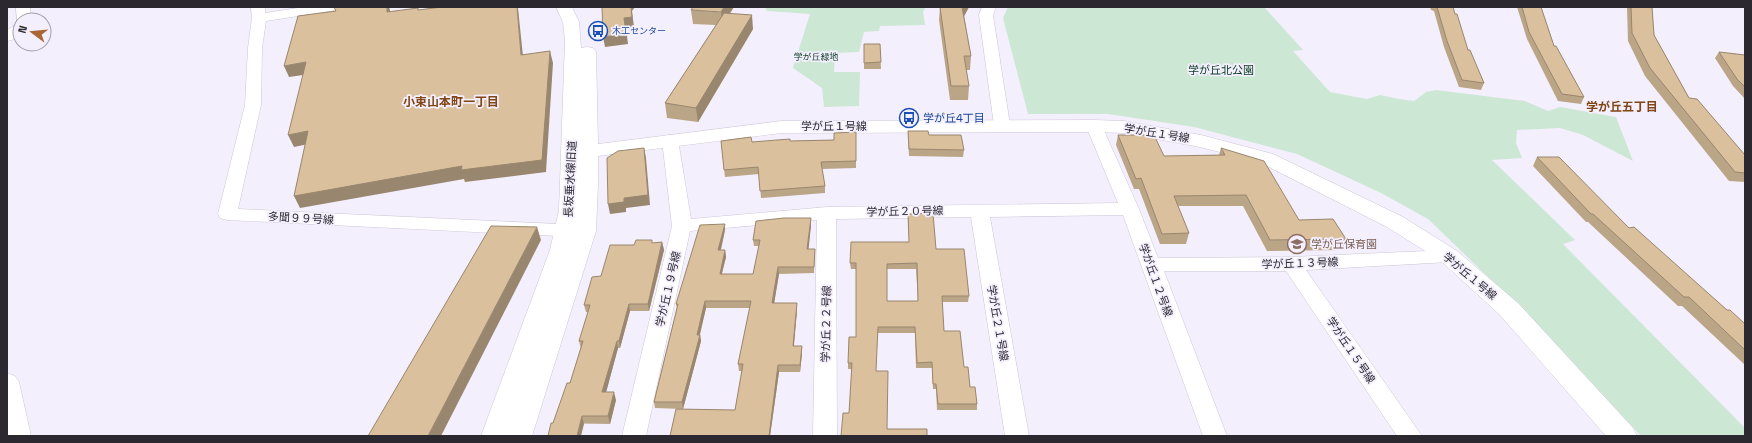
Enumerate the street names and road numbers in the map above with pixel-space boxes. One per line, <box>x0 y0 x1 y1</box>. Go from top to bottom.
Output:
street label: 学が丘１号線 <box>801 119 867 133</box>
street label: 学が丘１号線 <box>1123 121 1191 145</box>
street label: 長坂垂水線旧道 <box>561 140 579 218</box>
street label: 学が丘２０号線 <box>866 203 944 219</box>
street label: 多聞９９号線 <box>268 209 334 227</box>
street label: 学が丘１２号線 <box>1136 241 1176 319</box>
street label: 学が丘１号線 <box>1440 249 1500 303</box>
street label: 学が丘１９号線 <box>653 250 683 328</box>
street label: 学が丘１３号線 <box>1261 255 1339 271</box>
street label: 学が丘２１号線 <box>984 284 1012 362</box>
street label: 学が丘２２号線 <box>818 285 834 363</box>
street label: 学が丘１５号線 <box>1324 314 1378 386</box>

